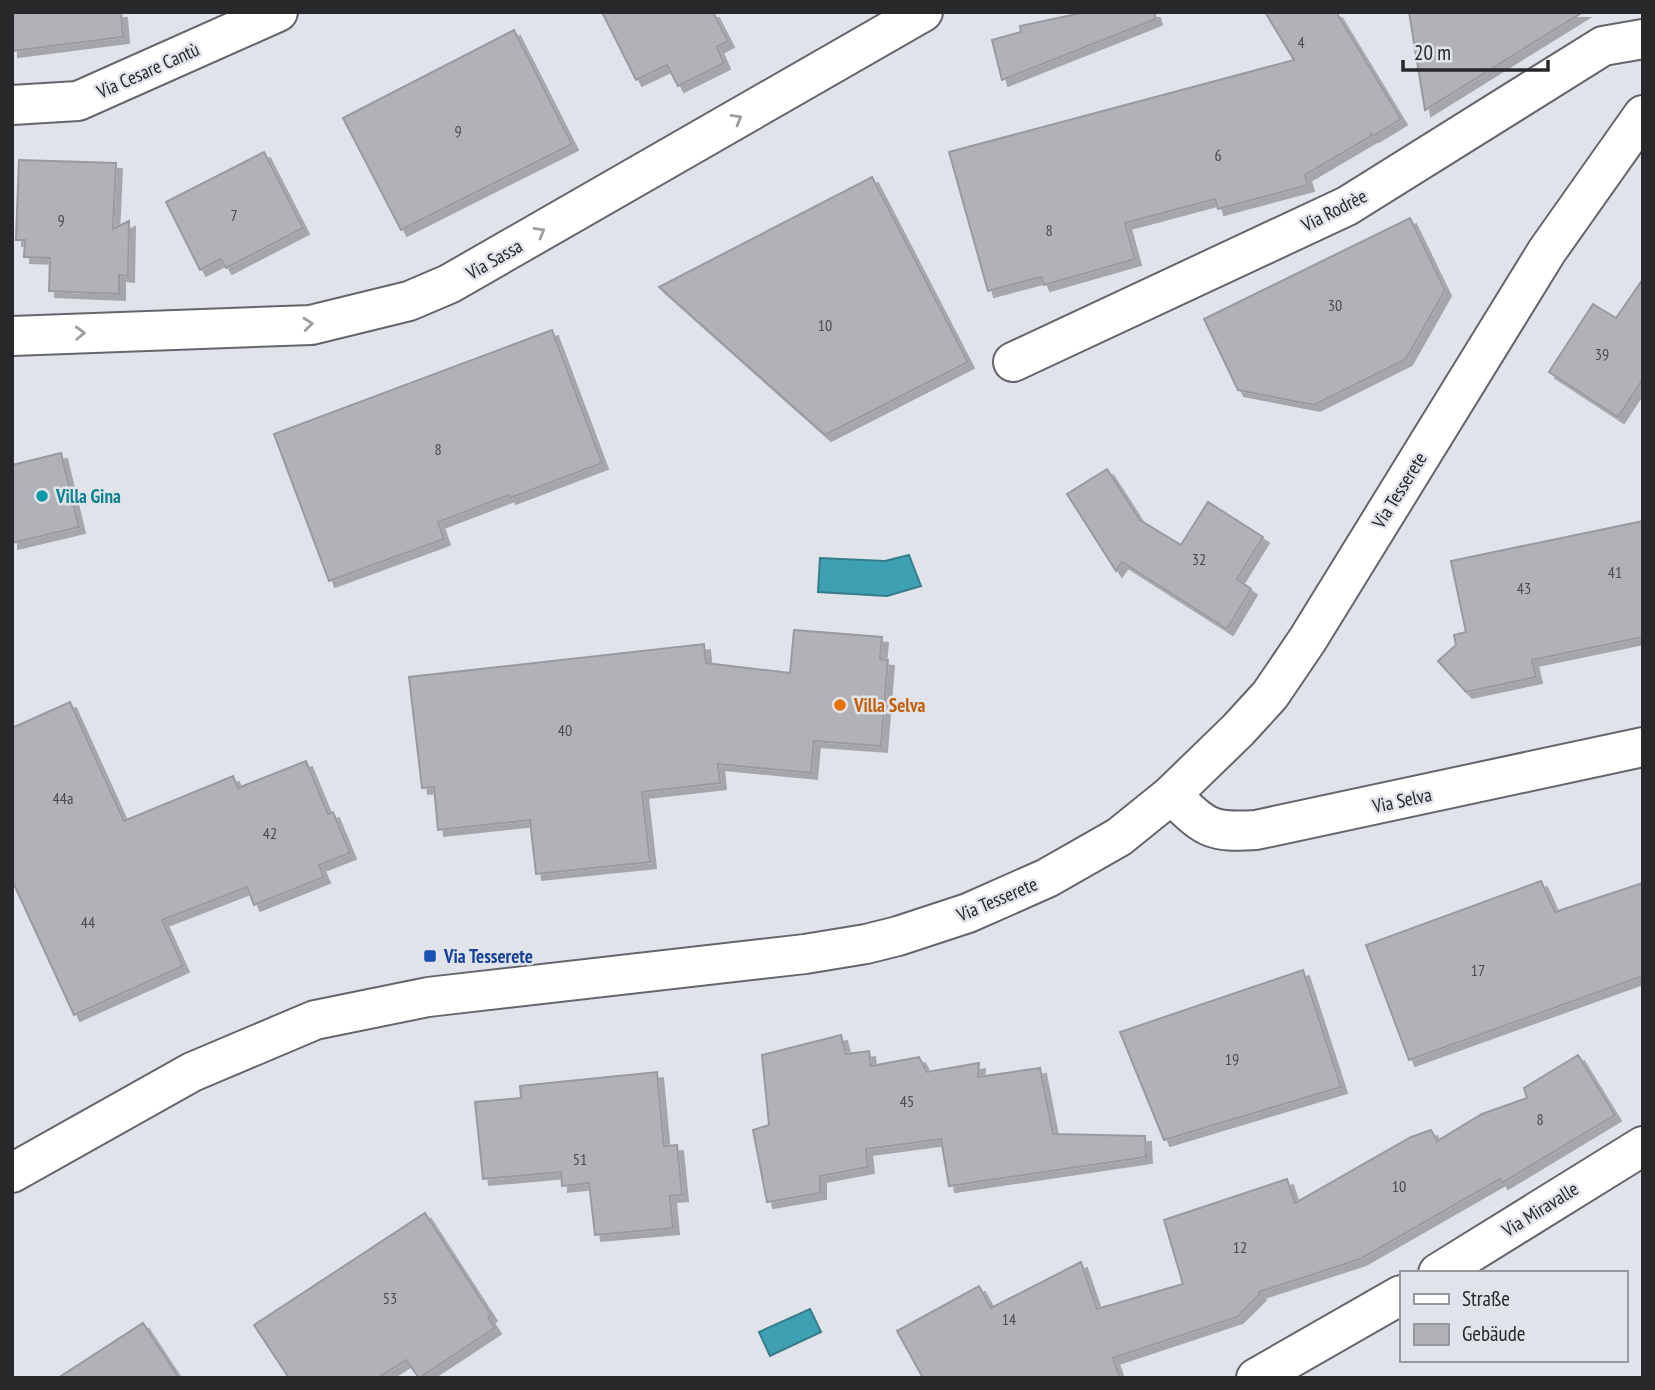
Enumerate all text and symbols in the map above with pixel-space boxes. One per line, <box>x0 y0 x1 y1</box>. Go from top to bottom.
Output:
scale bar <box>1403 28 1548 72</box>
house number: 4 <box>1297 32 1305 52</box>
street label: Via Cesare Cantù <box>92 37 203 104</box>
text: 20 m <box>1414 39 1451 66</box>
one-way arrow <box>730 114 742 127</box>
house number: 9 <box>454 121 462 141</box>
house number: 6 <box>1214 145 1222 165</box>
street label: Via Rodrèe <box>1296 183 1371 237</box>
house number: 7 <box>230 205 238 225</box>
house number: 9 <box>57 210 65 230</box>
house number: 8 <box>1045 220 1053 240</box>
one-way arrow <box>532 227 545 240</box>
street label: Via Sassa <box>461 233 526 285</box>
house number: 30 <box>1328 295 1342 315</box>
house number: 10 <box>818 315 832 335</box>
one-way arrow <box>303 317 314 332</box>
one-way arrow <box>75 326 86 341</box>
house number: 39 <box>1595 344 1609 364</box>
house number: 8 <box>434 439 442 459</box>
street label: Via Tesserete <box>1366 447 1432 533</box>
place label: Villa Gina <box>55 484 121 508</box>
marker: Villa Gina <box>34 488 50 504</box>
house number: 32 <box>1192 549 1206 569</box>
house number: 41 <box>1608 562 1622 582</box>
house number: 43 <box>1517 578 1531 598</box>
place label: Villa Selva <box>853 693 925 717</box>
marker: Villa Selva <box>832 697 848 713</box>
house number: 40 <box>558 720 572 740</box>
street label: Via Selva <box>1369 782 1434 818</box>
house number: 44a <box>53 788 73 808</box>
house number: 42 <box>263 823 277 843</box>
street label: Via Tesserete <box>952 871 1041 927</box>
house number: 44 <box>81 912 95 932</box>
place label: Via Tesserete <box>443 944 533 968</box>
marker: Via Tesserete <box>422 948 438 964</box>
house number: 17 <box>1471 960 1485 980</box>
house number: 19 <box>1225 1049 1239 1069</box>
house number: 45 <box>900 1091 914 1111</box>
house number: 8 <box>1536 1109 1544 1129</box>
house number: 51 <box>573 1149 587 1169</box>
house number: 10 <box>1392 1176 1406 1196</box>
street label: Via Miravalle <box>1497 1176 1583 1242</box>
house number: 12 <box>1233 1237 1247 1257</box>
legend <box>1400 1271 1627 1362</box>
text: Straße <box>1462 1285 1510 1312</box>
house number: 53 <box>383 1288 397 1308</box>
house number: 14 <box>1002 1309 1016 1329</box>
text: Gebäude <box>1462 1320 1525 1347</box>

